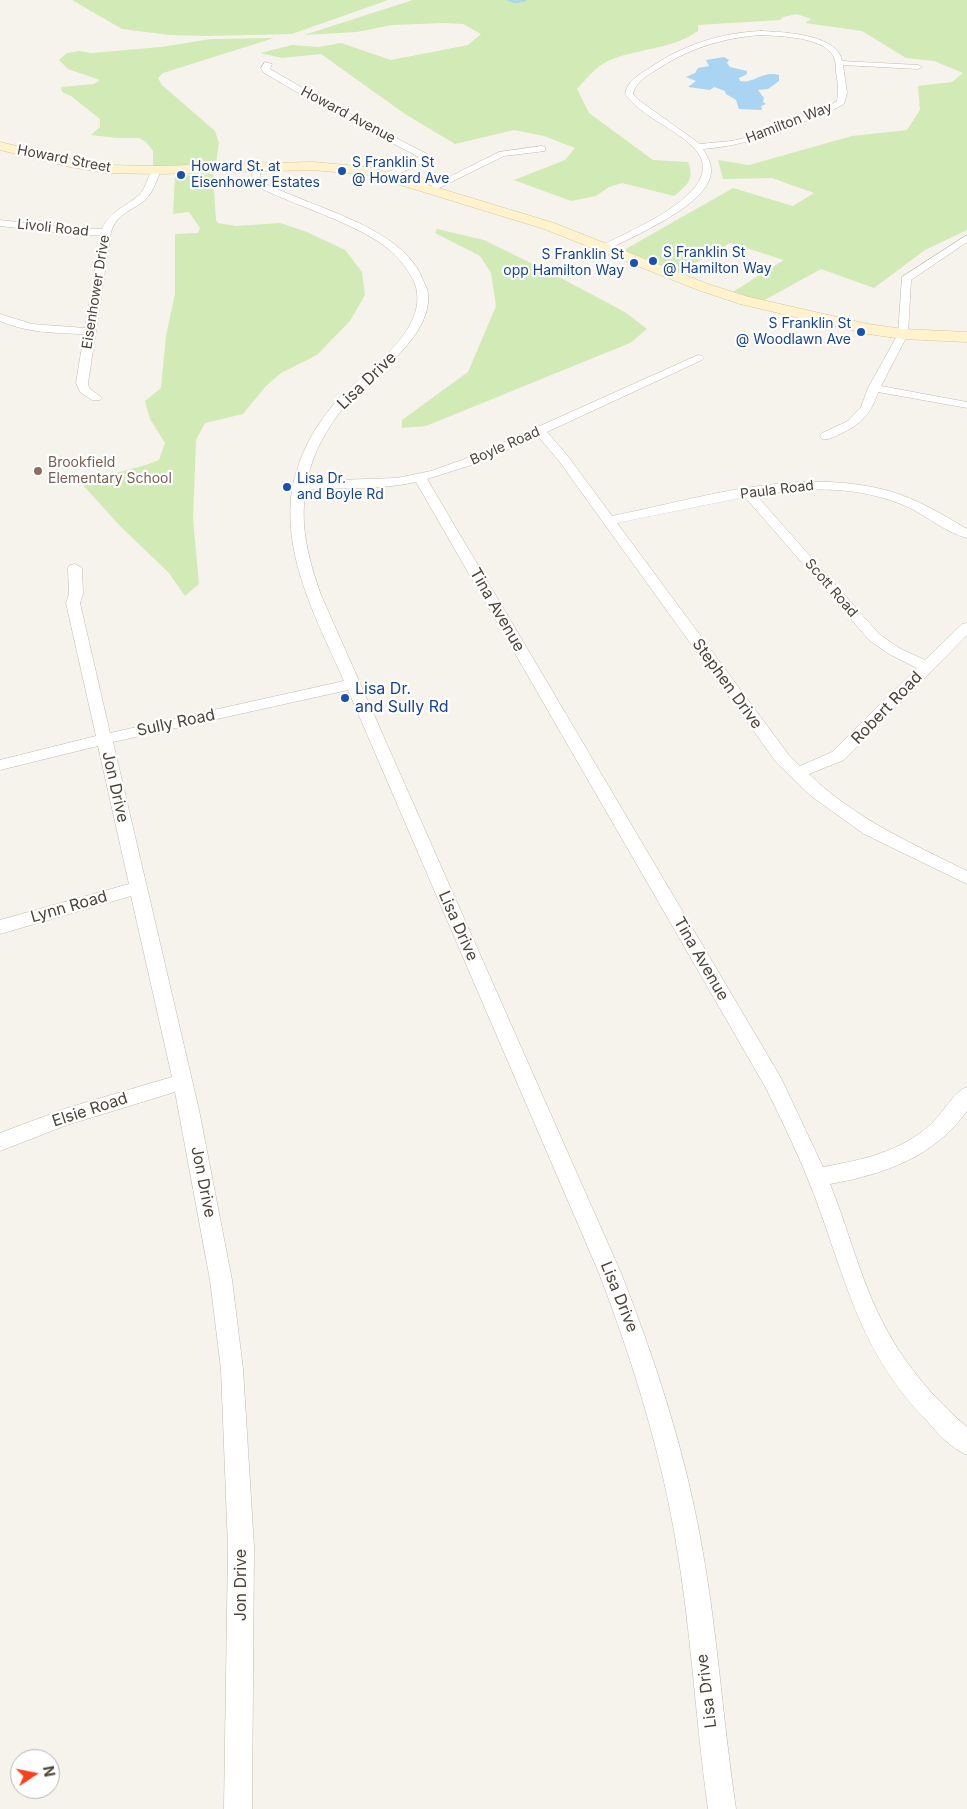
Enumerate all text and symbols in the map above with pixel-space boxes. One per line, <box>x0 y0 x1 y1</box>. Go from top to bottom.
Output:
street label: Howard Avenue <box>298 83 398 147</box>
street label: Hamilton Way <box>743 99 835 147</box>
street label: Howard Street <box>16 142 112 176</box>
place label: S Franklin St @ Howard Ave <box>352 155 449 188</box>
place label: Howard St. at Eisenhower Estates <box>191 159 320 192</box>
marker: S Franklin St @ Howard Ave <box>336 165 348 177</box>
marker: Howard St. at Eisenhower Estates <box>175 169 187 181</box>
street label: Livoli Road <box>16 216 90 240</box>
street label: Eisenhower Drive <box>79 234 113 350</box>
place label: S Franklin St @ Hamilton Way <box>663 245 772 278</box>
place label: S Franklin St opp Hamilton Way <box>503 247 624 280</box>
marker: S Franklin St @ Hamilton Way <box>647 255 659 267</box>
marker: S Franklin St opp Hamilton Way <box>628 257 640 269</box>
place label: S Franklin St @ Woodlawn Ave <box>736 316 851 348</box>
marker: S Franklin St @ Woodlawn Ave <box>855 326 867 338</box>
street label: Lisa Drive <box>334 348 400 414</box>
street label: Boyle Road <box>468 423 542 469</box>
place label: Brookfield Elementary School <box>48 455 172 488</box>
marker: Brookfield Elementary School <box>32 465 44 477</box>
place label: Lisa Dr. and Boyle Rd <box>297 471 384 504</box>
street label: Paula Road <box>739 477 815 503</box>
marker: Lisa Dr. and Boyle Rd <box>281 481 293 493</box>
street label: Scott Road <box>801 555 861 621</box>
street label: Tina Avenue <box>465 565 529 655</box>
street label: Stephen Drive <box>688 635 766 733</box>
street label: Robert Road <box>848 668 926 748</box>
place label: Lisa Dr. and Sully Rd <box>355 679 449 717</box>
marker: Lisa Dr. and Sully Rd <box>339 692 351 704</box>
street label: Sully Road <box>135 705 217 741</box>
street label: Jon Drive <box>98 750 132 824</box>
street label: Lynn Road <box>28 887 110 927</box>
street label: Lisa Drive <box>434 888 482 964</box>
street label: Tina Avenue <box>669 914 733 1004</box>
street label: Elsie Road <box>50 1089 130 1131</box>
street label: Jon Drive <box>187 1145 219 1219</box>
street label: Lisa Drive <box>596 1259 642 1335</box>
street label: Jon Drive <box>231 1549 251 1621</box>
street label: Lisa Drive <box>693 1653 721 1729</box>
north arrow <box>10 1749 60 1799</box>
text: N <box>40 1764 59 1778</box>

